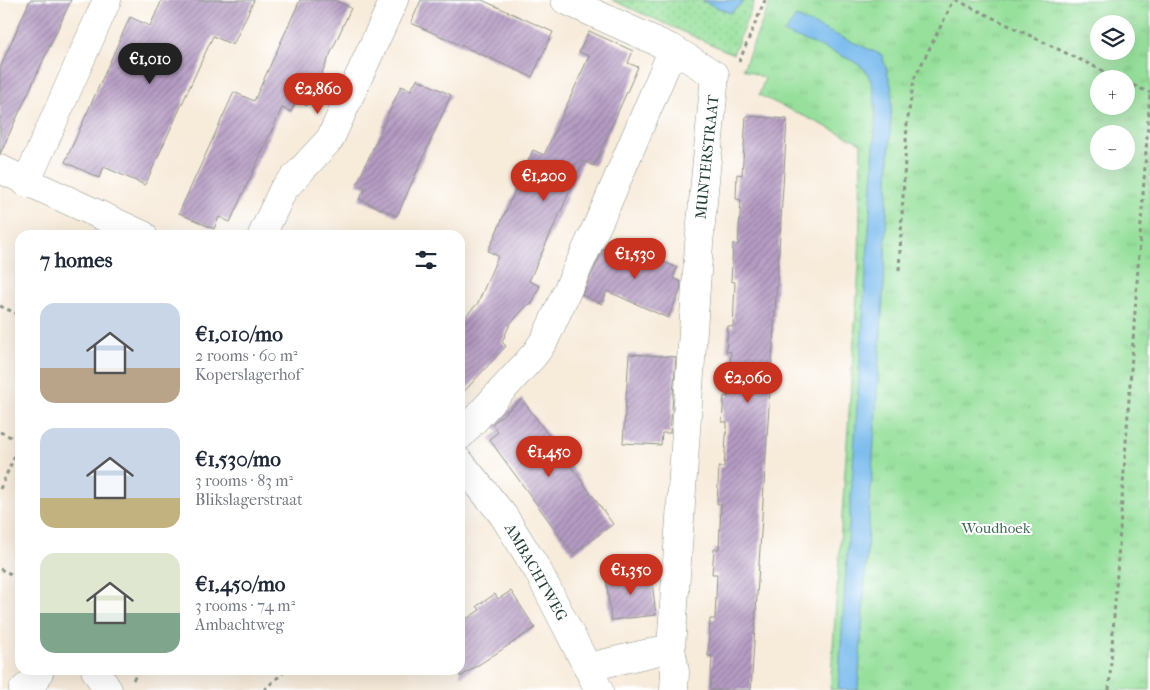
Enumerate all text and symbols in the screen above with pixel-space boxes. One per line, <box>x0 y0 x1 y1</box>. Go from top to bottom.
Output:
map controls <box>1090 15 1135 170</box>
button: layers <box>1090 15 1135 60</box>
pin: €1,010 <box>109 42 191 85</box>
text: €1,010 <box>129 49 171 68</box>
button: + <box>1090 70 1135 115</box>
pin: €2,860 <box>277 72 359 115</box>
text: €2,860 <box>295 79 341 98</box>
street label: MUNTERSTRAAT <box>692 93 723 220</box>
button: − <box>1090 125 1135 170</box>
pin: €1,200 <box>503 160 585 202</box>
text: €1,200 <box>522 166 566 185</box>
pin: €1,530 <box>594 238 676 280</box>
text: €1,530 <box>615 244 655 263</box>
icon: filters <box>412 246 440 274</box>
text: 7 homes <box>40 248 112 272</box>
text: €1,010/mo <box>195 322 283 346</box>
icon: home <box>80 323 140 383</box>
text: 2 rooms · 60 m² <box>195 346 298 365</box>
pin: €2,060 <box>707 362 789 404</box>
text: Koperslagerhof <box>195 365 301 384</box>
text: €2,060 <box>724 368 772 387</box>
pin: €1,450 <box>508 436 590 478</box>
text: €1,450 <box>527 442 571 461</box>
text: €1,530/mo <box>195 447 281 471</box>
icon: home <box>80 448 140 508</box>
text: 3 rooms · 83 m² <box>195 471 293 490</box>
text: Blikslagerstraat <box>195 490 303 509</box>
street label: AMBACHTWEG <box>500 519 571 624</box>
park label: Woudhoek <box>961 519 1031 537</box>
pin: €1,350 <box>590 554 672 596</box>
text: €1,350 <box>611 560 651 579</box>
text: €1,450/mo <box>195 572 285 596</box>
icon: home <box>80 573 140 633</box>
text: 3 rooms · 74 m² <box>195 596 295 615</box>
text: Ambachtweg <box>195 615 284 634</box>

